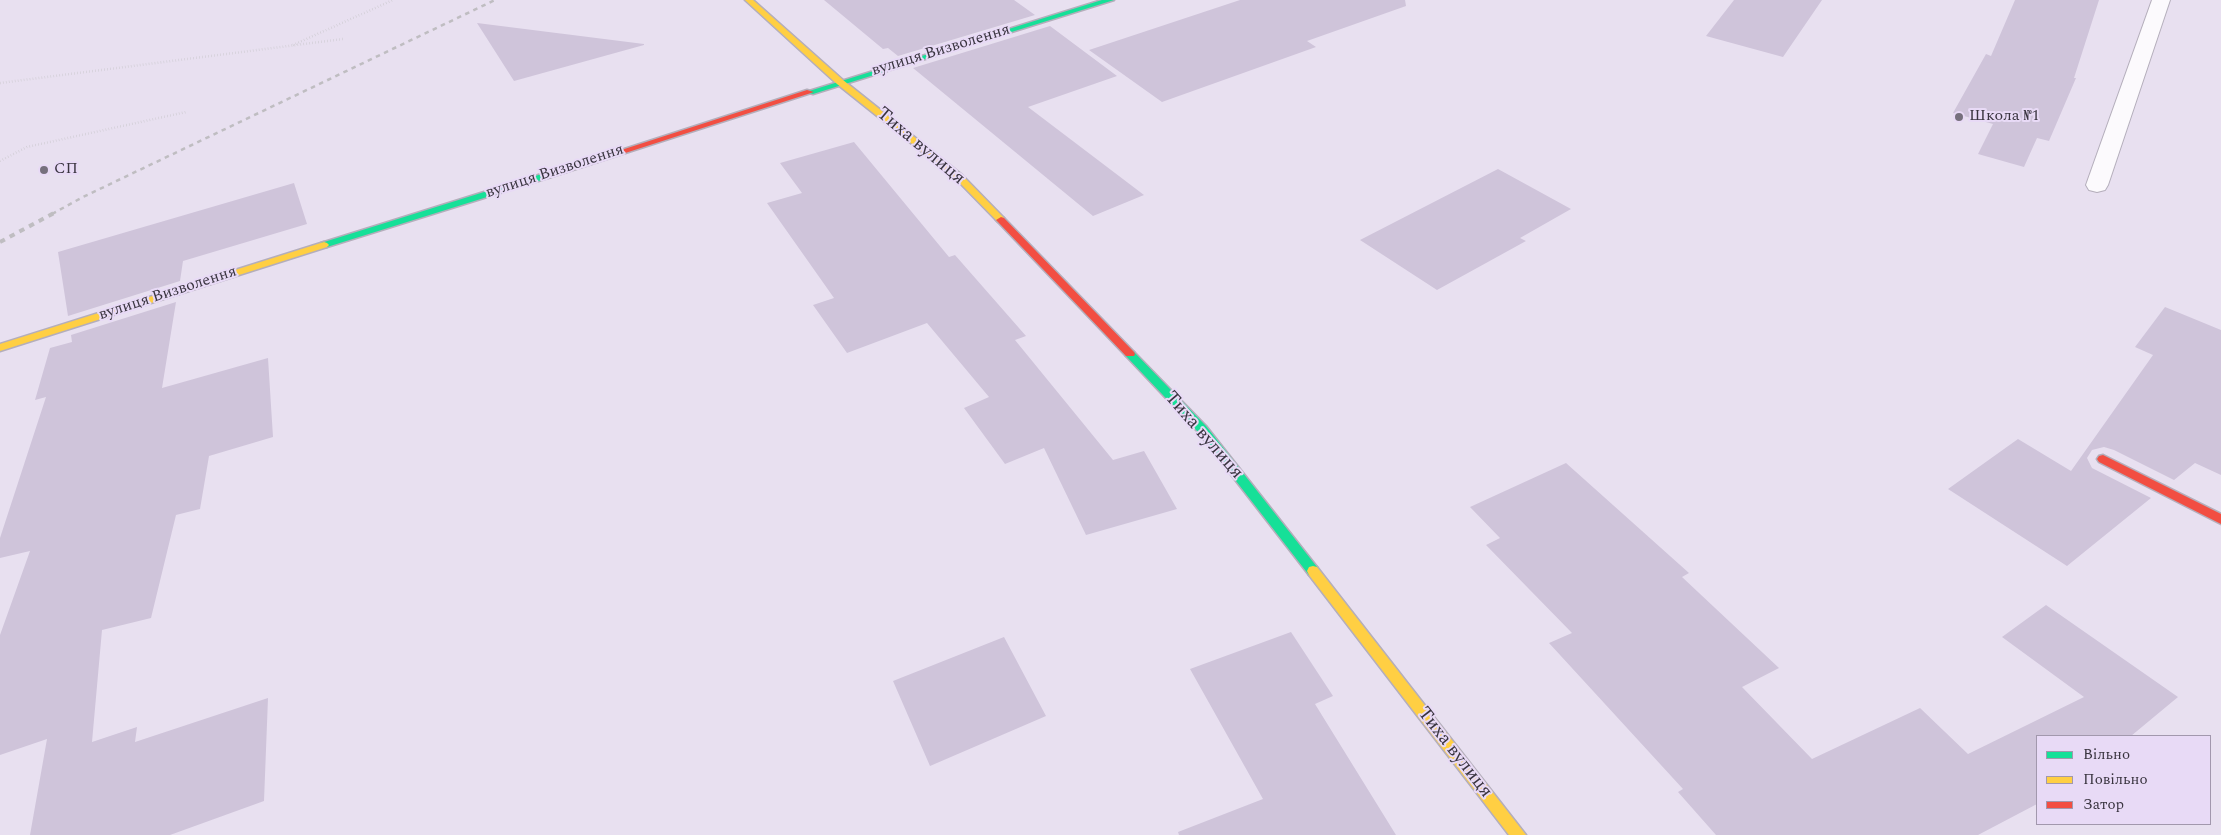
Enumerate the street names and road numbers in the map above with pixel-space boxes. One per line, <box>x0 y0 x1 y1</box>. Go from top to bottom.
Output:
street label: вулиця Визволення <box>869 21 1013 81</box>
street label: Тиха вулиця <box>871 103 969 191</box>
street label: вулиця Визволення <box>484 141 626 203</box>
street label: вулиця Визволення <box>97 263 239 325</box>
street label: Тиха вулиця <box>1159 387 1247 485</box>
street label: Тиха вулиця <box>1411 703 1497 803</box>

